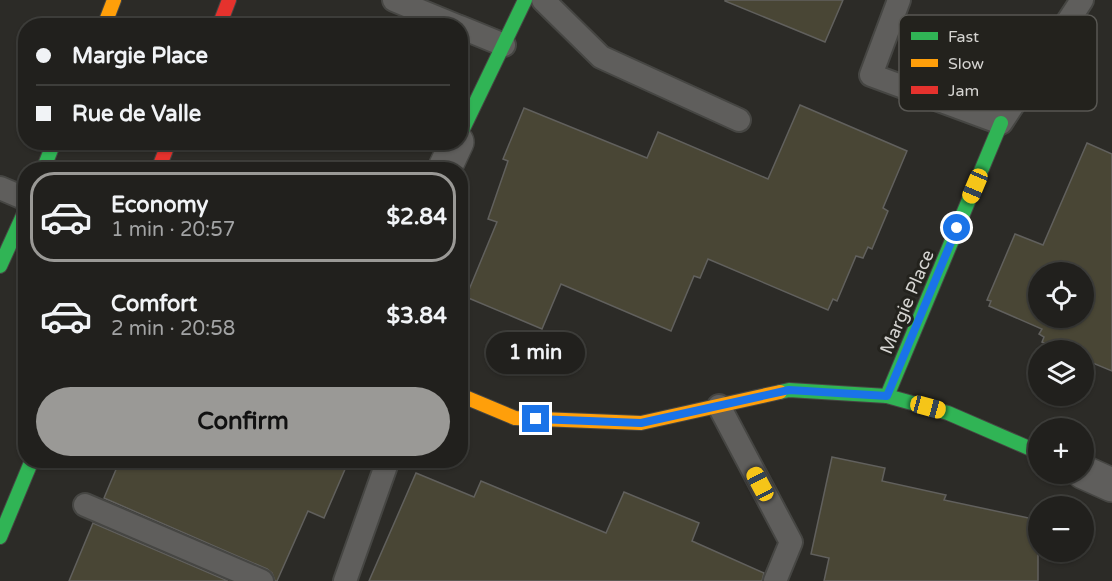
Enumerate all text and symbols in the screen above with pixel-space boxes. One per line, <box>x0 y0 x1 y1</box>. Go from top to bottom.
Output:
legend <box>899 15 1097 111</box>
text: Fast <box>948 27 979 47</box>
text: Margie Place <box>72 43 208 69</box>
text: Slow <box>948 54 984 74</box>
text: Jam <box>948 81 979 101</box>
text: Rue de Valle <box>72 101 201 127</box>
car <box>960 166 990 206</box>
icon: car <box>39 190 93 244</box>
text: Economy <box>111 192 208 218</box>
text: $2.84 <box>386 204 447 230</box>
route start <box>943 214 970 241</box>
text: 1 min · 20:57 <box>111 218 235 242</box>
street label: Margie Place <box>875 247 939 357</box>
map controls <box>1028 262 1094 562</box>
button: locate <box>1028 262 1094 328</box>
icon: car <box>39 289 93 343</box>
text: Comfort <box>111 291 197 317</box>
text: $3.84 <box>386 303 447 329</box>
text: 2 min · 20:58 <box>111 317 235 341</box>
callout: 1 min <box>486 332 586 374</box>
button: layers <box>1028 340 1094 406</box>
text: 1 min <box>509 341 562 365</box>
button: Confirm <box>36 387 450 456</box>
car <box>908 394 948 420</box>
route end <box>522 405 549 432</box>
button: + <box>1028 418 1094 484</box>
car <box>744 464 776 504</box>
button: − <box>1028 496 1094 562</box>

